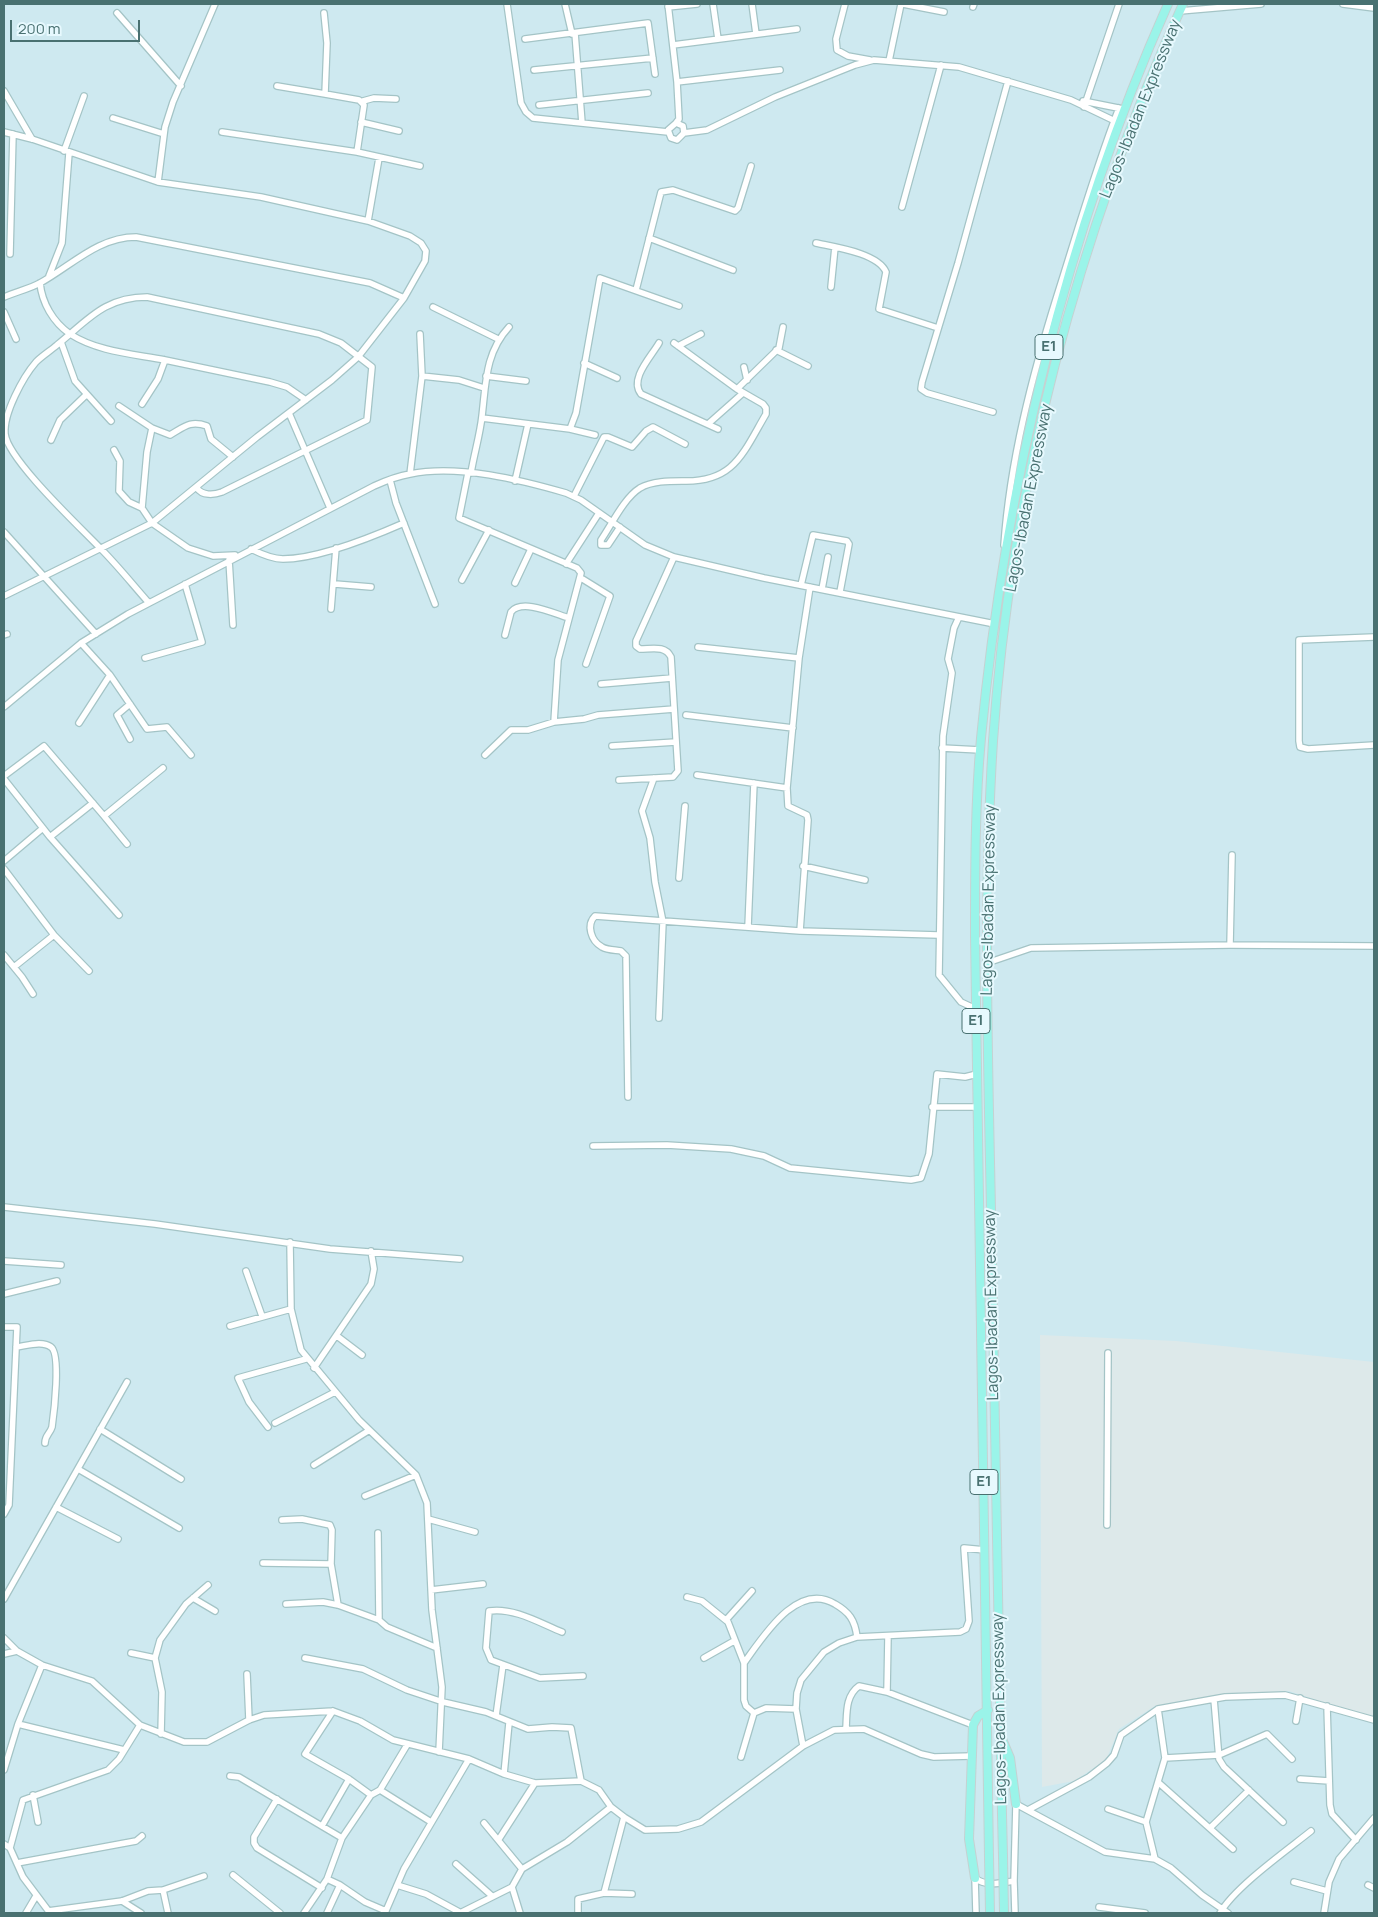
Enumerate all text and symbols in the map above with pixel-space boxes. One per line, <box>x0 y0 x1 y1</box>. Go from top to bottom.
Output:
scale bar <box>12 10 142 42</box>
street label: Lagos-Ibadan Expressway <box>1096 17 1186 201</box>
text: 200 m <box>18 18 61 39</box>
road number: E1 <box>1035 334 1063 360</box>
street label: Lagos-Ibadan Expressway <box>1001 402 1057 594</box>
street label: Lagos-Ibadan Expressway <box>978 804 1000 996</box>
road number: E1 <box>962 1008 990 1034</box>
street label: Lagos-Ibadan Expressway <box>981 1209 1003 1401</box>
road number: E1 <box>970 1470 998 1494</box>
street label: Lagos-Ibadan Expressway <box>989 1613 1011 1805</box>

